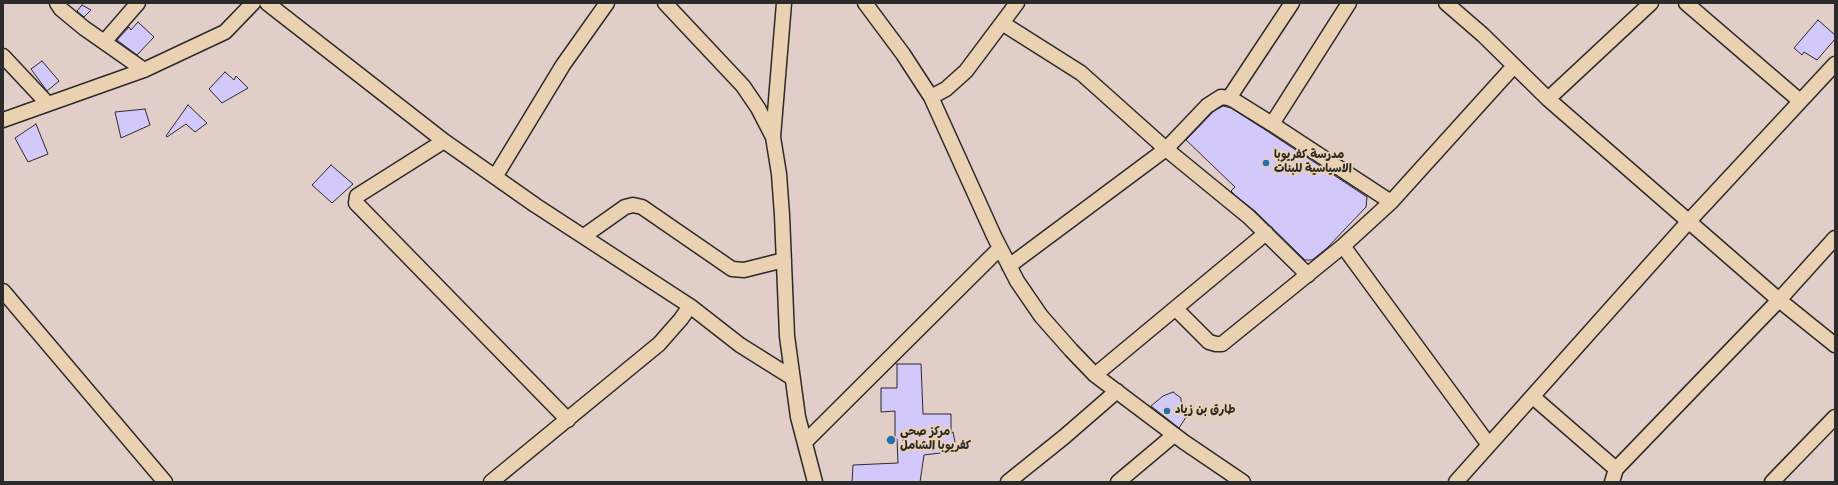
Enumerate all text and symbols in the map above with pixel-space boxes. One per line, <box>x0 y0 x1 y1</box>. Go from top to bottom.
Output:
place label: مدرسة كفريوبا الاسياسية للبنات <box>1274 149 1352 177</box>
marker: مدرسة كفريوبا الاسياسية للبنات <box>1261 158 1271 168</box>
place label: طارق بن زياد <box>1175 404 1235 418</box>
marker: طارق بن زياد <box>1162 406 1172 416</box>
place label: مركز صحي كفريوبا الشامل <box>900 426 971 454</box>
marker: مركز صحي كفريوبا الشامل <box>885 434 897 446</box>

